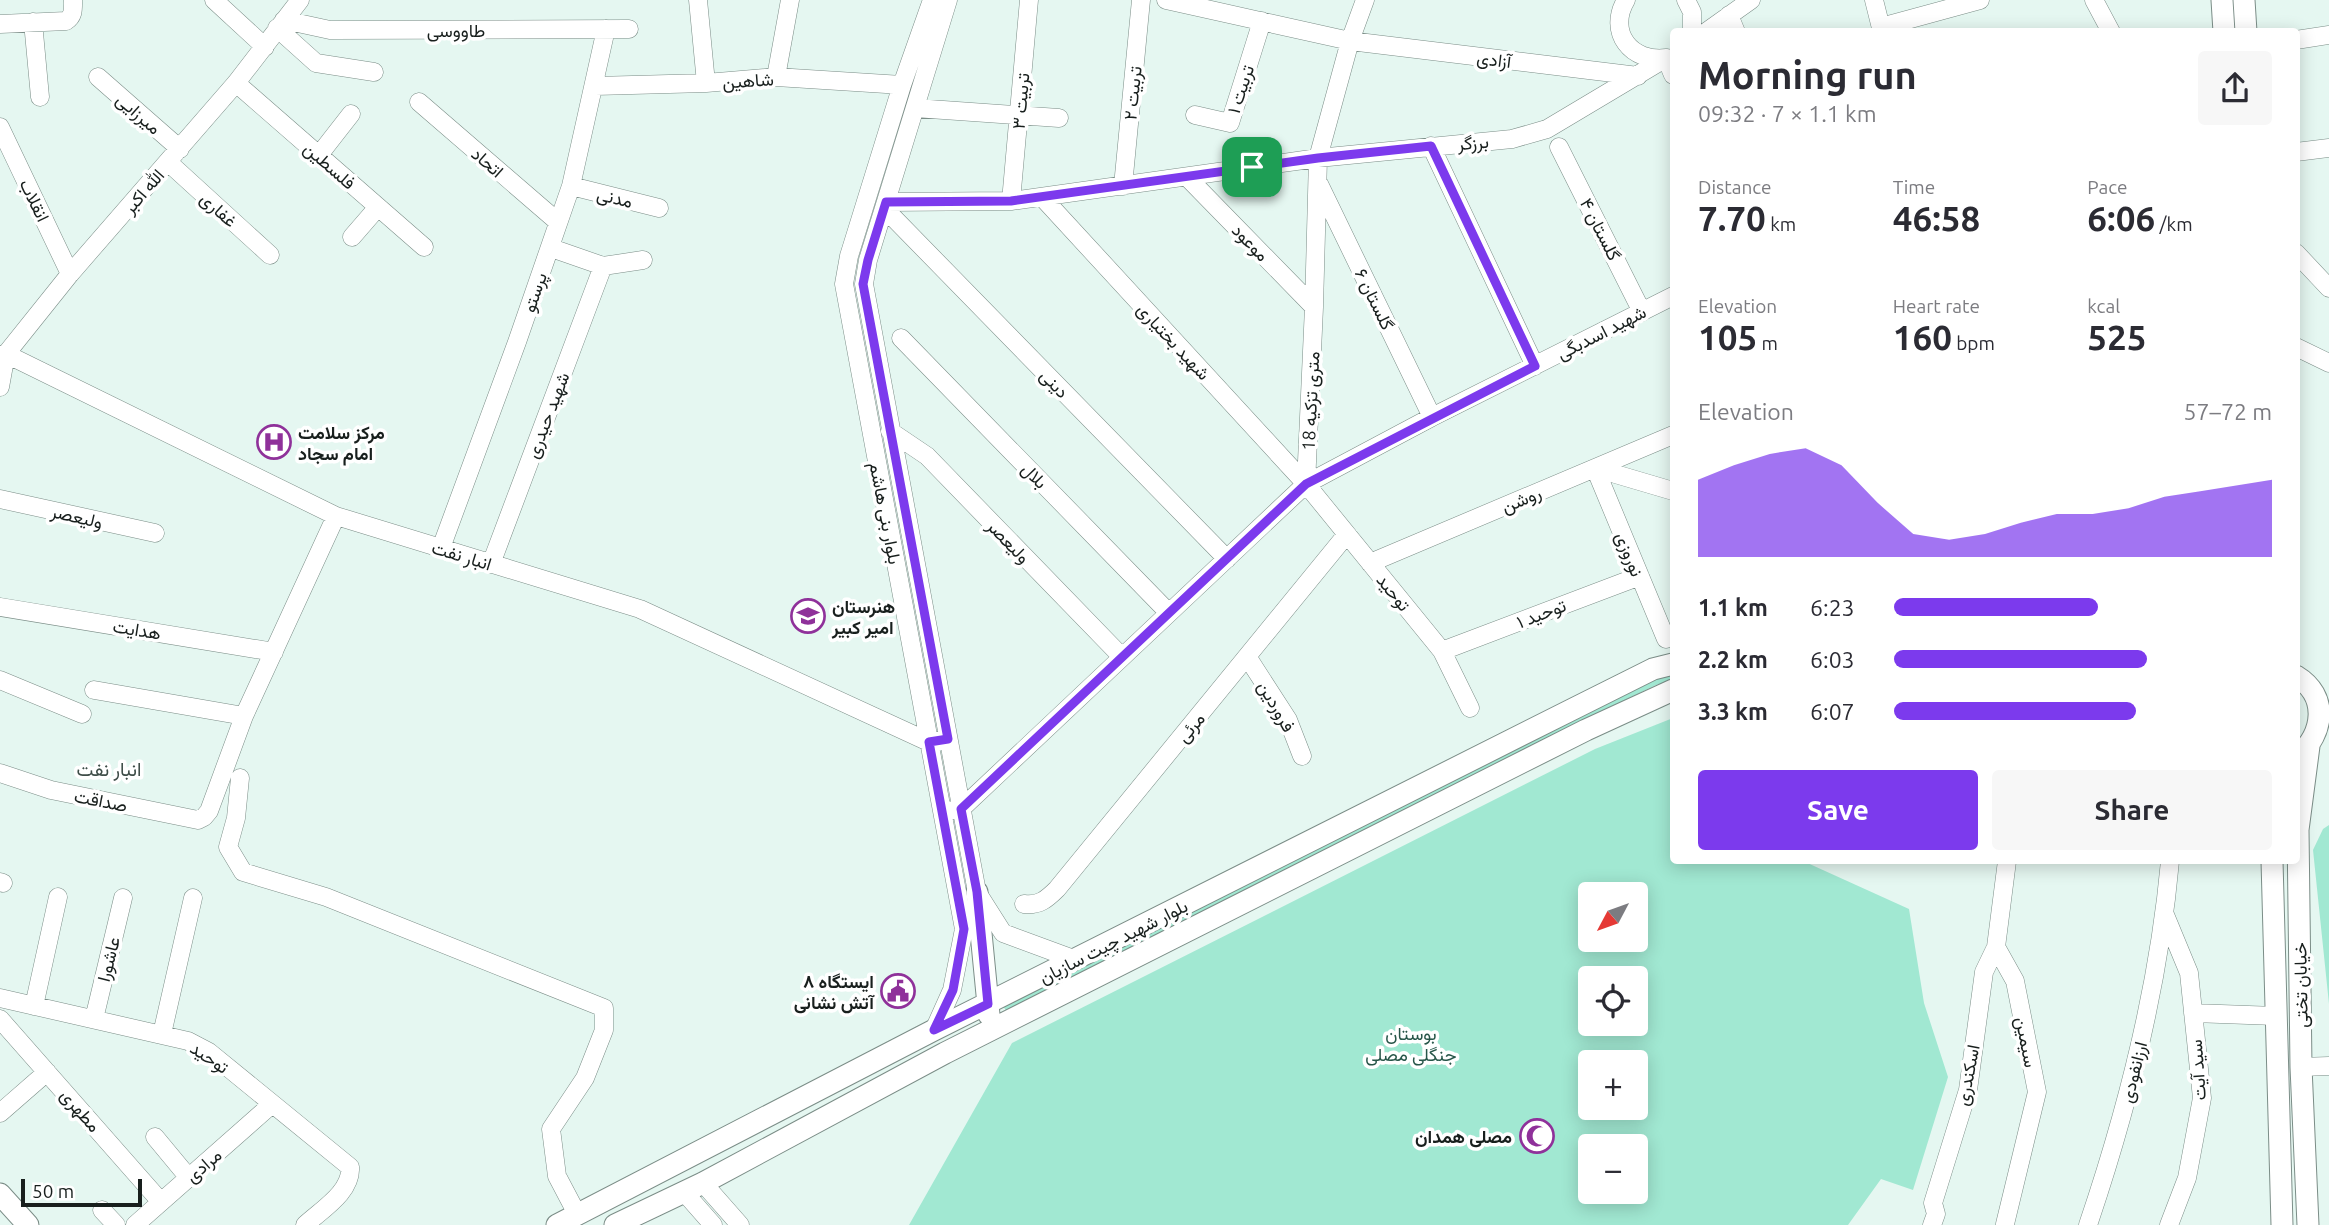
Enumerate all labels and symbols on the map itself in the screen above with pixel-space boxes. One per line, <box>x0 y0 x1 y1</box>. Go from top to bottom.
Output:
street label: طاووسی <box>427 20 485 42</box>
street label: آزادی <box>1475 47 1514 73</box>
street label: تربیت ۱ <box>1223 62 1259 116</box>
street label: تربیت ۲ <box>1119 65 1147 121</box>
street label: شاهین <box>722 68 775 94</box>
street label: تربیت ۳ <box>1008 72 1034 130</box>
street label: میرزایی <box>111 88 165 139</box>
street label: برزگر <box>1455 131 1490 155</box>
street label: فلسطین <box>299 137 360 194</box>
pin <box>1222 137 1282 197</box>
street label: اتحاد <box>468 143 508 181</box>
street label: الله اکبر <box>118 165 169 219</box>
street label: انقلاب <box>15 175 54 225</box>
street label: مدنی <box>595 183 635 213</box>
street label: غفاری <box>195 188 241 232</box>
street label: گلستان ۴ <box>1576 195 1625 264</box>
street label: موعود <box>1227 219 1273 266</box>
street label: گلستان ۶ <box>1351 265 1398 333</box>
street label: پرستو <box>518 270 553 315</box>
street label: شهید بختیاری <box>1132 299 1215 385</box>
street label: شهید اسدبگی <box>1553 301 1650 365</box>
street label: 18 متری تزکیه <box>1297 351 1325 451</box>
street label: دینی <box>1035 365 1073 403</box>
street label: شهید حیدری <box>521 369 574 462</box>
place label: مرکز سلامت امام سجاد <box>298 422 385 466</box>
hospital icon: مرکز سلامت امام سجاد <box>255 423 293 461</box>
street label: بلال <box>1017 458 1052 493</box>
street label: بلوار بنی هاشم <box>863 460 906 566</box>
street label: روشن <box>1498 482 1545 518</box>
street label: ولیعصر <box>48 500 105 534</box>
street label: ولیعصر <box>981 514 1034 568</box>
street label: نوروزی <box>1610 529 1648 580</box>
street label: انبار نفت <box>429 536 494 575</box>
street label: توحید <box>1372 570 1415 616</box>
street label: توحید ۱ <box>1514 595 1569 633</box>
place label: هنرستان امیر کبیر <box>831 596 895 639</box>
school or university icon: هنرستان امیر کبیر <box>789 597 827 635</box>
street label: هدایت <box>111 615 163 644</box>
street label: فروردین <box>1253 677 1300 736</box>
street label: مرئی <box>1172 708 1210 747</box>
district label: انبار نفت <box>77 758 141 781</box>
street label: صداقت <box>73 785 129 815</box>
north arrow <box>1578 882 1648 952</box>
street label: بلوار شهید چیت سازیان <box>1035 895 1192 990</box>
street label: عاشورا <box>93 935 125 984</box>
street label: خیابان تختی <box>2289 942 2313 1028</box>
place label: ایستگاه ۸ آتش نشانی <box>794 971 875 1014</box>
public building icon: ایستگاه ۸ آتش نشانی <box>879 972 917 1010</box>
street label: سیمین <box>2010 1015 2042 1069</box>
park label: بوستان جنگلی مصلی <box>1365 1023 1457 1066</box>
street label: توحید <box>186 1037 233 1079</box>
street label: ارزانفودی <box>2116 1039 2152 1105</box>
street label: سید آیت <box>2185 1039 2210 1101</box>
street label: اسکندری <box>1951 1043 1985 1108</box>
street label: مطهری <box>55 1084 105 1137</box>
mosque icon: مصلی همدان <box>1518 1117 1556 1155</box>
place label: مصلی همدان <box>1415 1126 1512 1148</box>
street label: مرادی <box>181 1144 226 1187</box>
scale bar <box>21 1176 142 1208</box>

